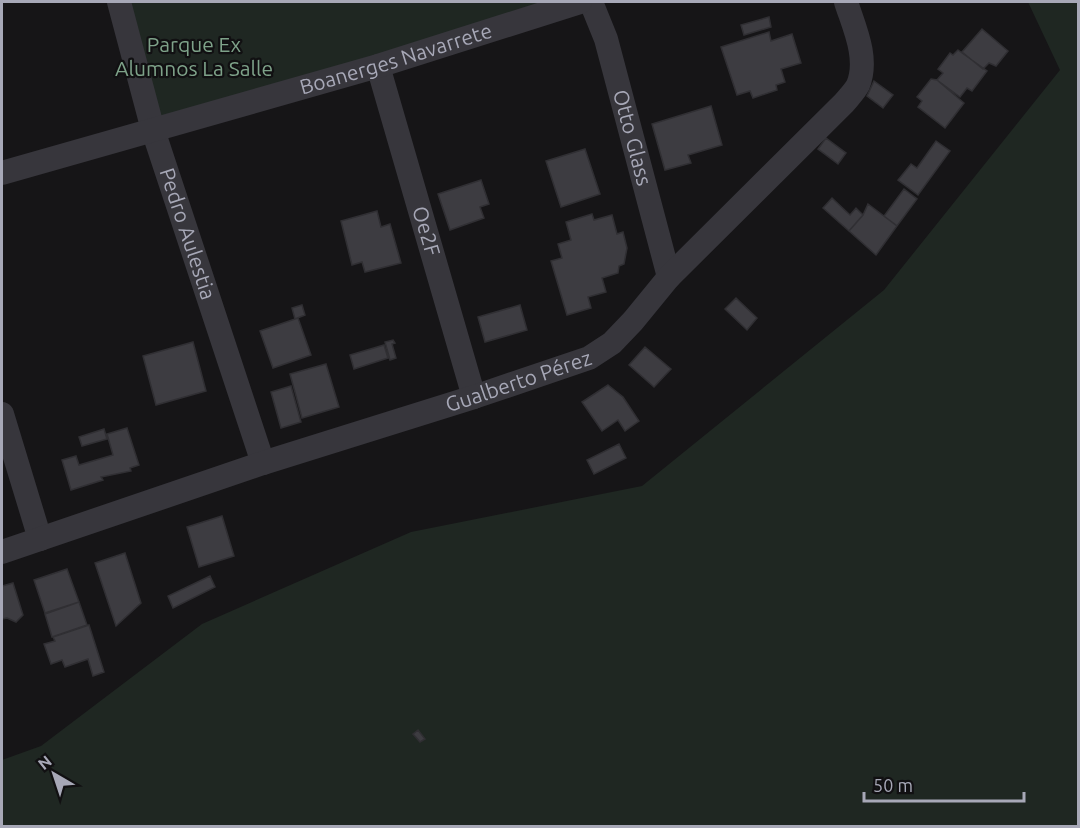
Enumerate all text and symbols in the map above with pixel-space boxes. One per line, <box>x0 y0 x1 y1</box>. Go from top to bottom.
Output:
street label: Boanerges Navarrete <box>297 18 495 99</box>
park label: Parque Ex Alumnos La Salle <box>115 32 273 80</box>
street label: Otto Glass <box>609 87 657 188</box>
street label: Pedro Aulestia <box>155 165 221 303</box>
street label: Oe2F <box>408 203 445 259</box>
street label: Gualberto Pérez <box>442 345 594 416</box>
north arrow <box>24 744 84 804</box>
text: N <box>34 752 55 773</box>
scale bar <box>864 765 1024 803</box>
text: 50 m <box>873 775 913 795</box>

